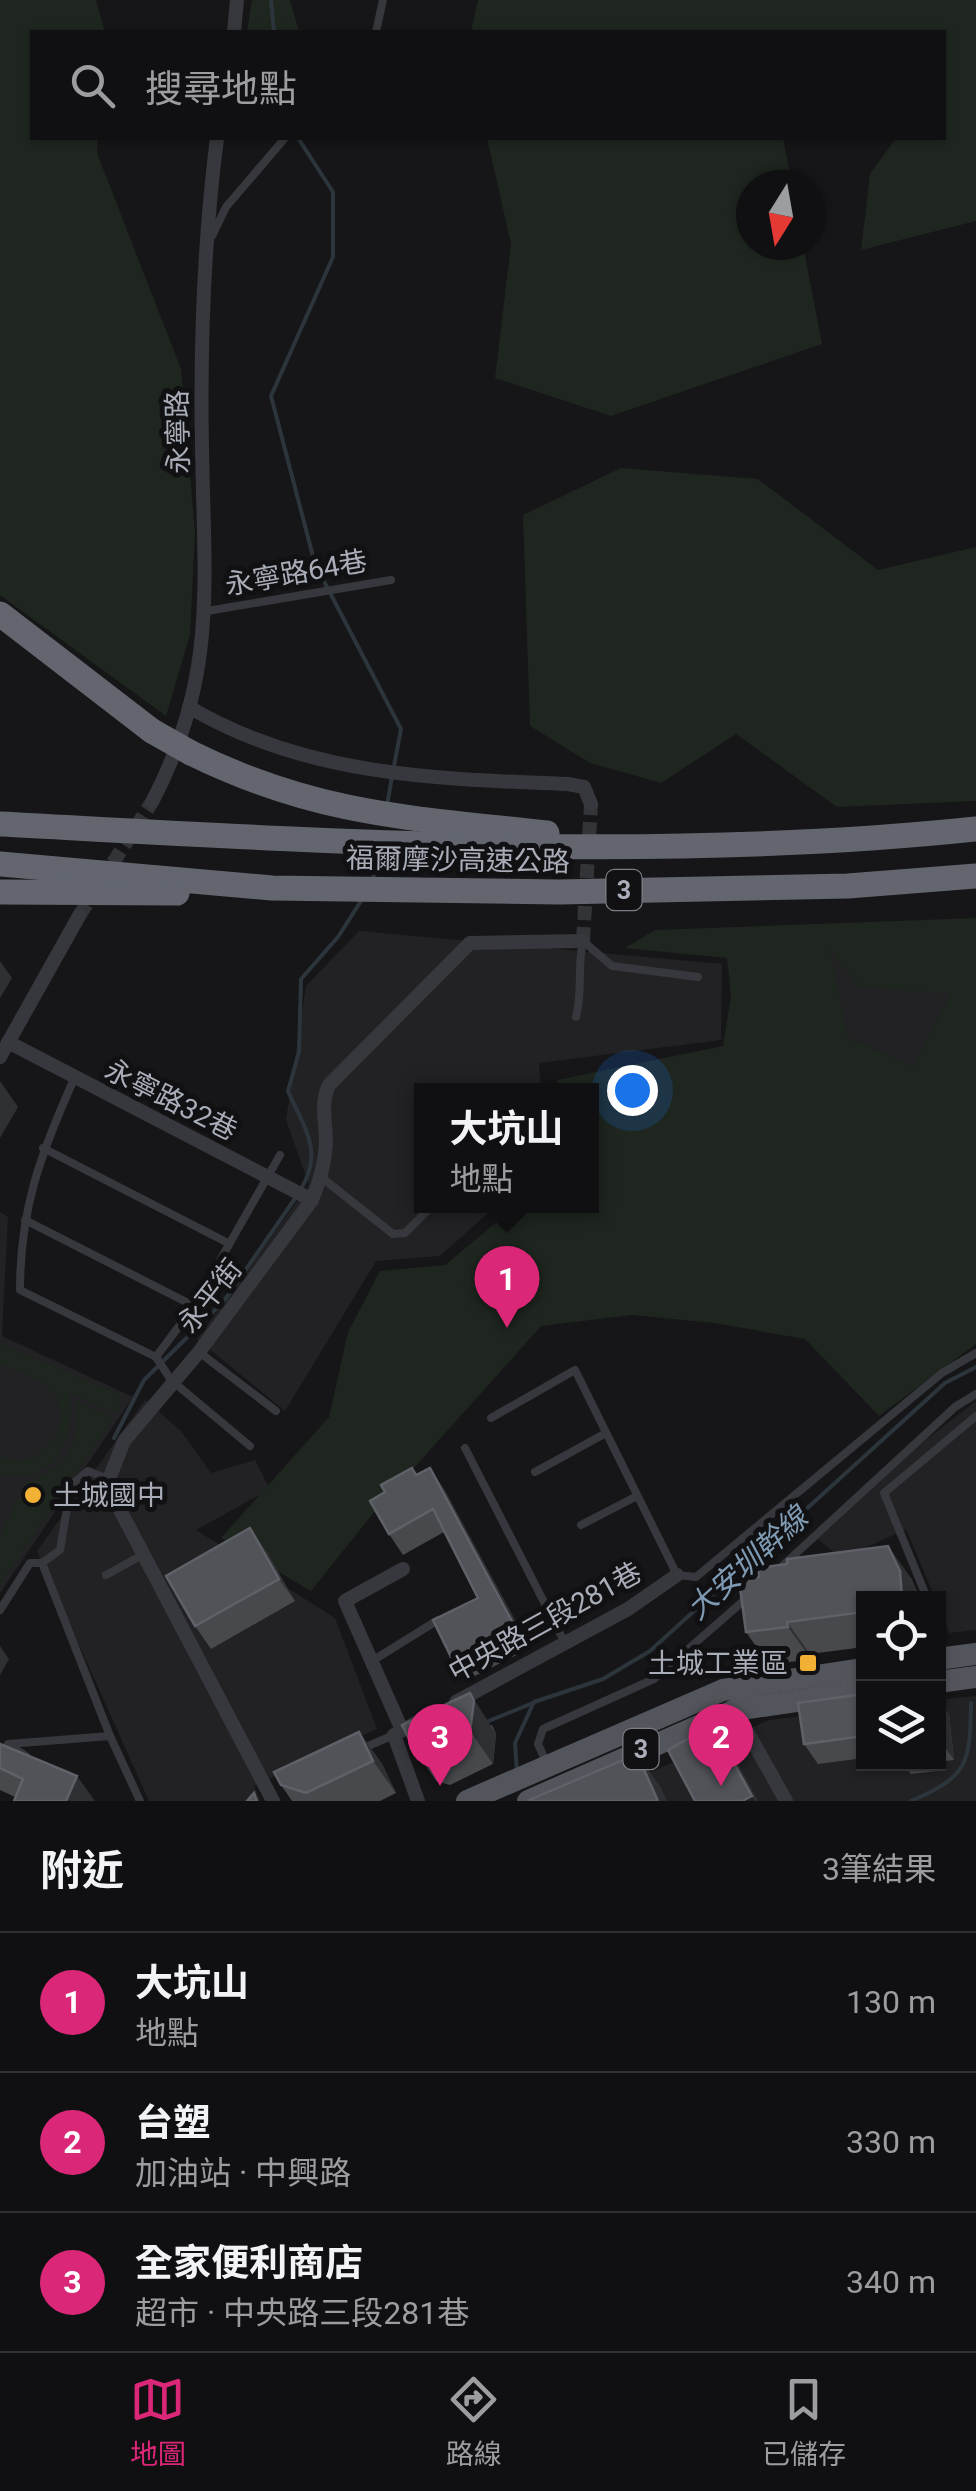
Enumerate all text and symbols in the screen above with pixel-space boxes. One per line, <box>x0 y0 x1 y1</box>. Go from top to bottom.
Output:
search box <box>30 30 946 140</box>
icon: search <box>65 58 120 113</box>
text: 搜尋地點 <box>145 67 297 111</box>
north arrow <box>736 170 826 260</box>
street label: 永寧路 <box>161 390 195 474</box>
street label: 永寧路64巷 <box>222 544 370 602</box>
street label: 福爾摩沙高速公路 <box>346 842 570 878</box>
road number: 3 <box>606 870 642 910</box>
street label: 永寧路32巷 <box>100 1053 242 1147</box>
your location <box>607 1065 658 1116</box>
popup <box>414 1083 599 1213</box>
text: 大坑山 <box>449 1107 564 1151</box>
text: 地點 <box>449 1160 514 1198</box>
pin: 1 <box>474 1246 540 1328</box>
street label: 永平街 <box>171 1253 249 1339</box>
place label: 土城國中 <box>53 1479 165 1512</box>
marker: 土城國中 <box>22 1484 44 1506</box>
water label: 大安圳幹線 <box>680 1498 817 1626</box>
street label: 中央路三段281巷 <box>443 1555 647 1689</box>
map controls <box>856 1591 946 1771</box>
button: locate <box>856 1591 946 1681</box>
place label: 土城工業區 <box>648 1647 788 1680</box>
marker: 土城工業區 <box>797 1652 819 1674</box>
button: layers <box>856 1681 946 1771</box>
pin: 3 <box>408 1704 472 1786</box>
pin: 2 <box>688 1704 754 1786</box>
road number: 3 <box>624 1729 658 1769</box>
text: 附近 <box>40 1846 124 1895</box>
text: 3筆結果 <box>822 1850 936 1888</box>
text: 大坑山 <box>135 1961 249 2005</box>
text: 1 <box>63 1983 82 2021</box>
text: 130 m <box>846 1983 936 2021</box>
text: 地點 <box>135 2014 199 2052</box>
text: 台塑 <box>135 2101 211 2145</box>
text: 2 <box>63 2123 82 2161</box>
text: 330 m <box>846 2123 936 2161</box>
text: 加油站 · 中興路 <box>135 2154 351 2192</box>
text: 全家便利商店 <box>135 2241 363 2285</box>
text: 3 <box>63 2263 82 2301</box>
text: 340 m <box>846 2263 936 2301</box>
text: 超市 · 中央路三段281巷 <box>135 2294 469 2332</box>
tab: 地圖 <box>130 2372 186 2472</box>
tab: 路線 <box>446 2372 502 2472</box>
tab: 已儲存 <box>762 2372 846 2472</box>

